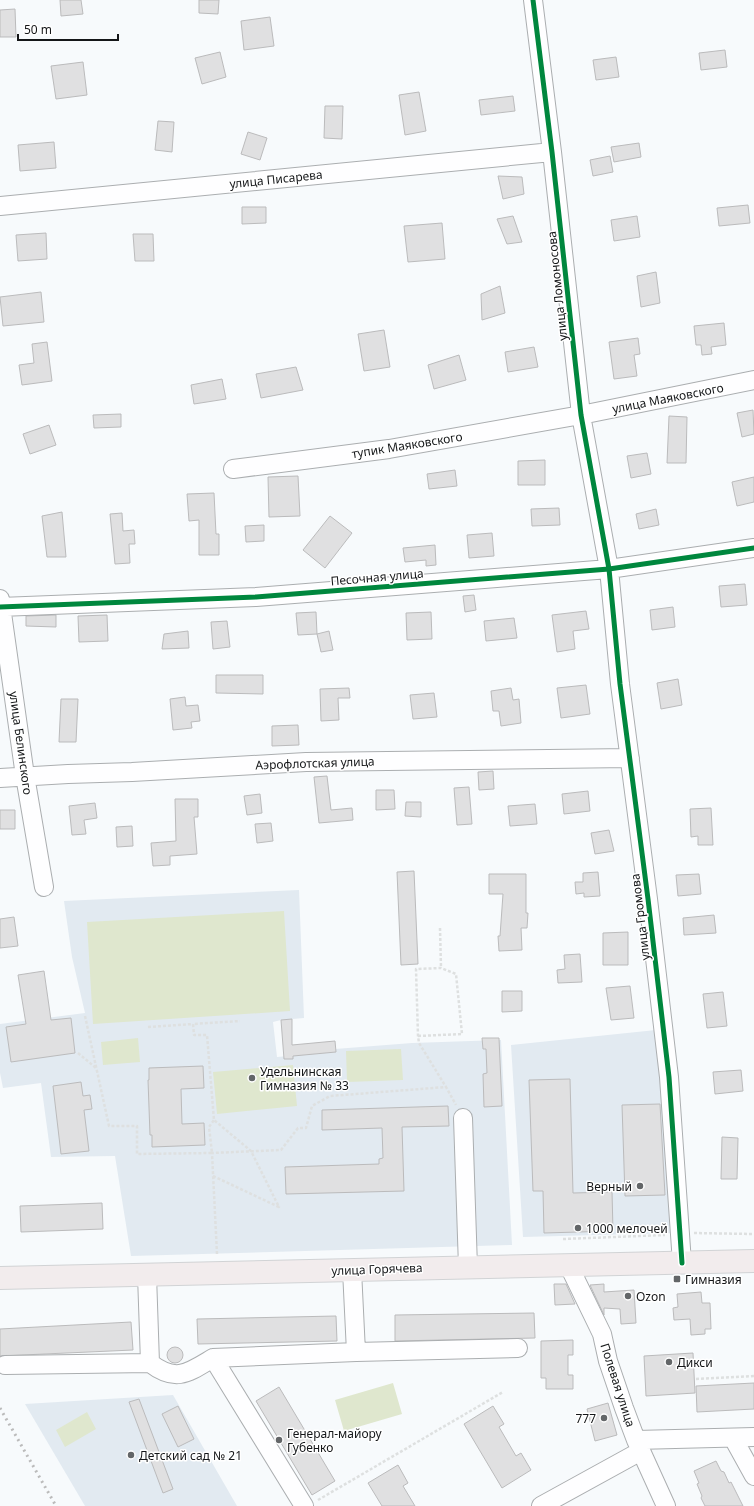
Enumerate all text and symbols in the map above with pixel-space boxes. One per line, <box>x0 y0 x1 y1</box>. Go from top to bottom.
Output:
scale bar <box>18 16 118 42</box>
text: 50 m <box>24 21 52 38</box>
street label: улица Писарева <box>229 166 323 192</box>
street label: улица Ломоносова <box>543 230 571 342</box>
street label: улица Маяковского <box>611 379 725 417</box>
street label: тупик Маяковского <box>350 428 464 462</box>
street label: Песочная улица <box>330 564 424 590</box>
street label: улица Белинского <box>5 690 37 796</box>
street label: Аэрофлотская улица <box>255 752 375 774</box>
street label: улица Громова <box>626 873 654 961</box>
place label: Удельнинская Гимназия № 33 <box>260 1063 349 1094</box>
marker: Удельнинская Гимназия № 33 <box>247 1073 257 1083</box>
place label: Верный <box>586 1178 632 1195</box>
marker: Верный <box>635 1181 645 1191</box>
place label: 1000 мелочей <box>586 1220 668 1237</box>
marker: 1000 мелочей <box>573 1223 583 1233</box>
street label: улица Горячева <box>331 1259 423 1279</box>
place label: Гимназия <box>685 1271 742 1288</box>
marker: Гимназия <box>672 1274 682 1284</box>
place label: Ozon <box>636 1288 666 1305</box>
marker: Ozon <box>623 1291 633 1301</box>
street label: Полевая улица <box>596 1341 640 1429</box>
place label: Дикси <box>677 1354 713 1371</box>
marker: Дикси <box>664 1357 674 1367</box>
place label: 777 <box>575 1410 596 1427</box>
marker: 777 <box>599 1413 609 1423</box>
place label: Генерал-майору Губенко <box>287 1425 383 1456</box>
marker: Генерал-майору Губенко <box>274 1435 284 1445</box>
place label: Детский сад № 21 <box>139 1447 242 1464</box>
marker: Детский сад № 21 <box>126 1450 136 1460</box>

